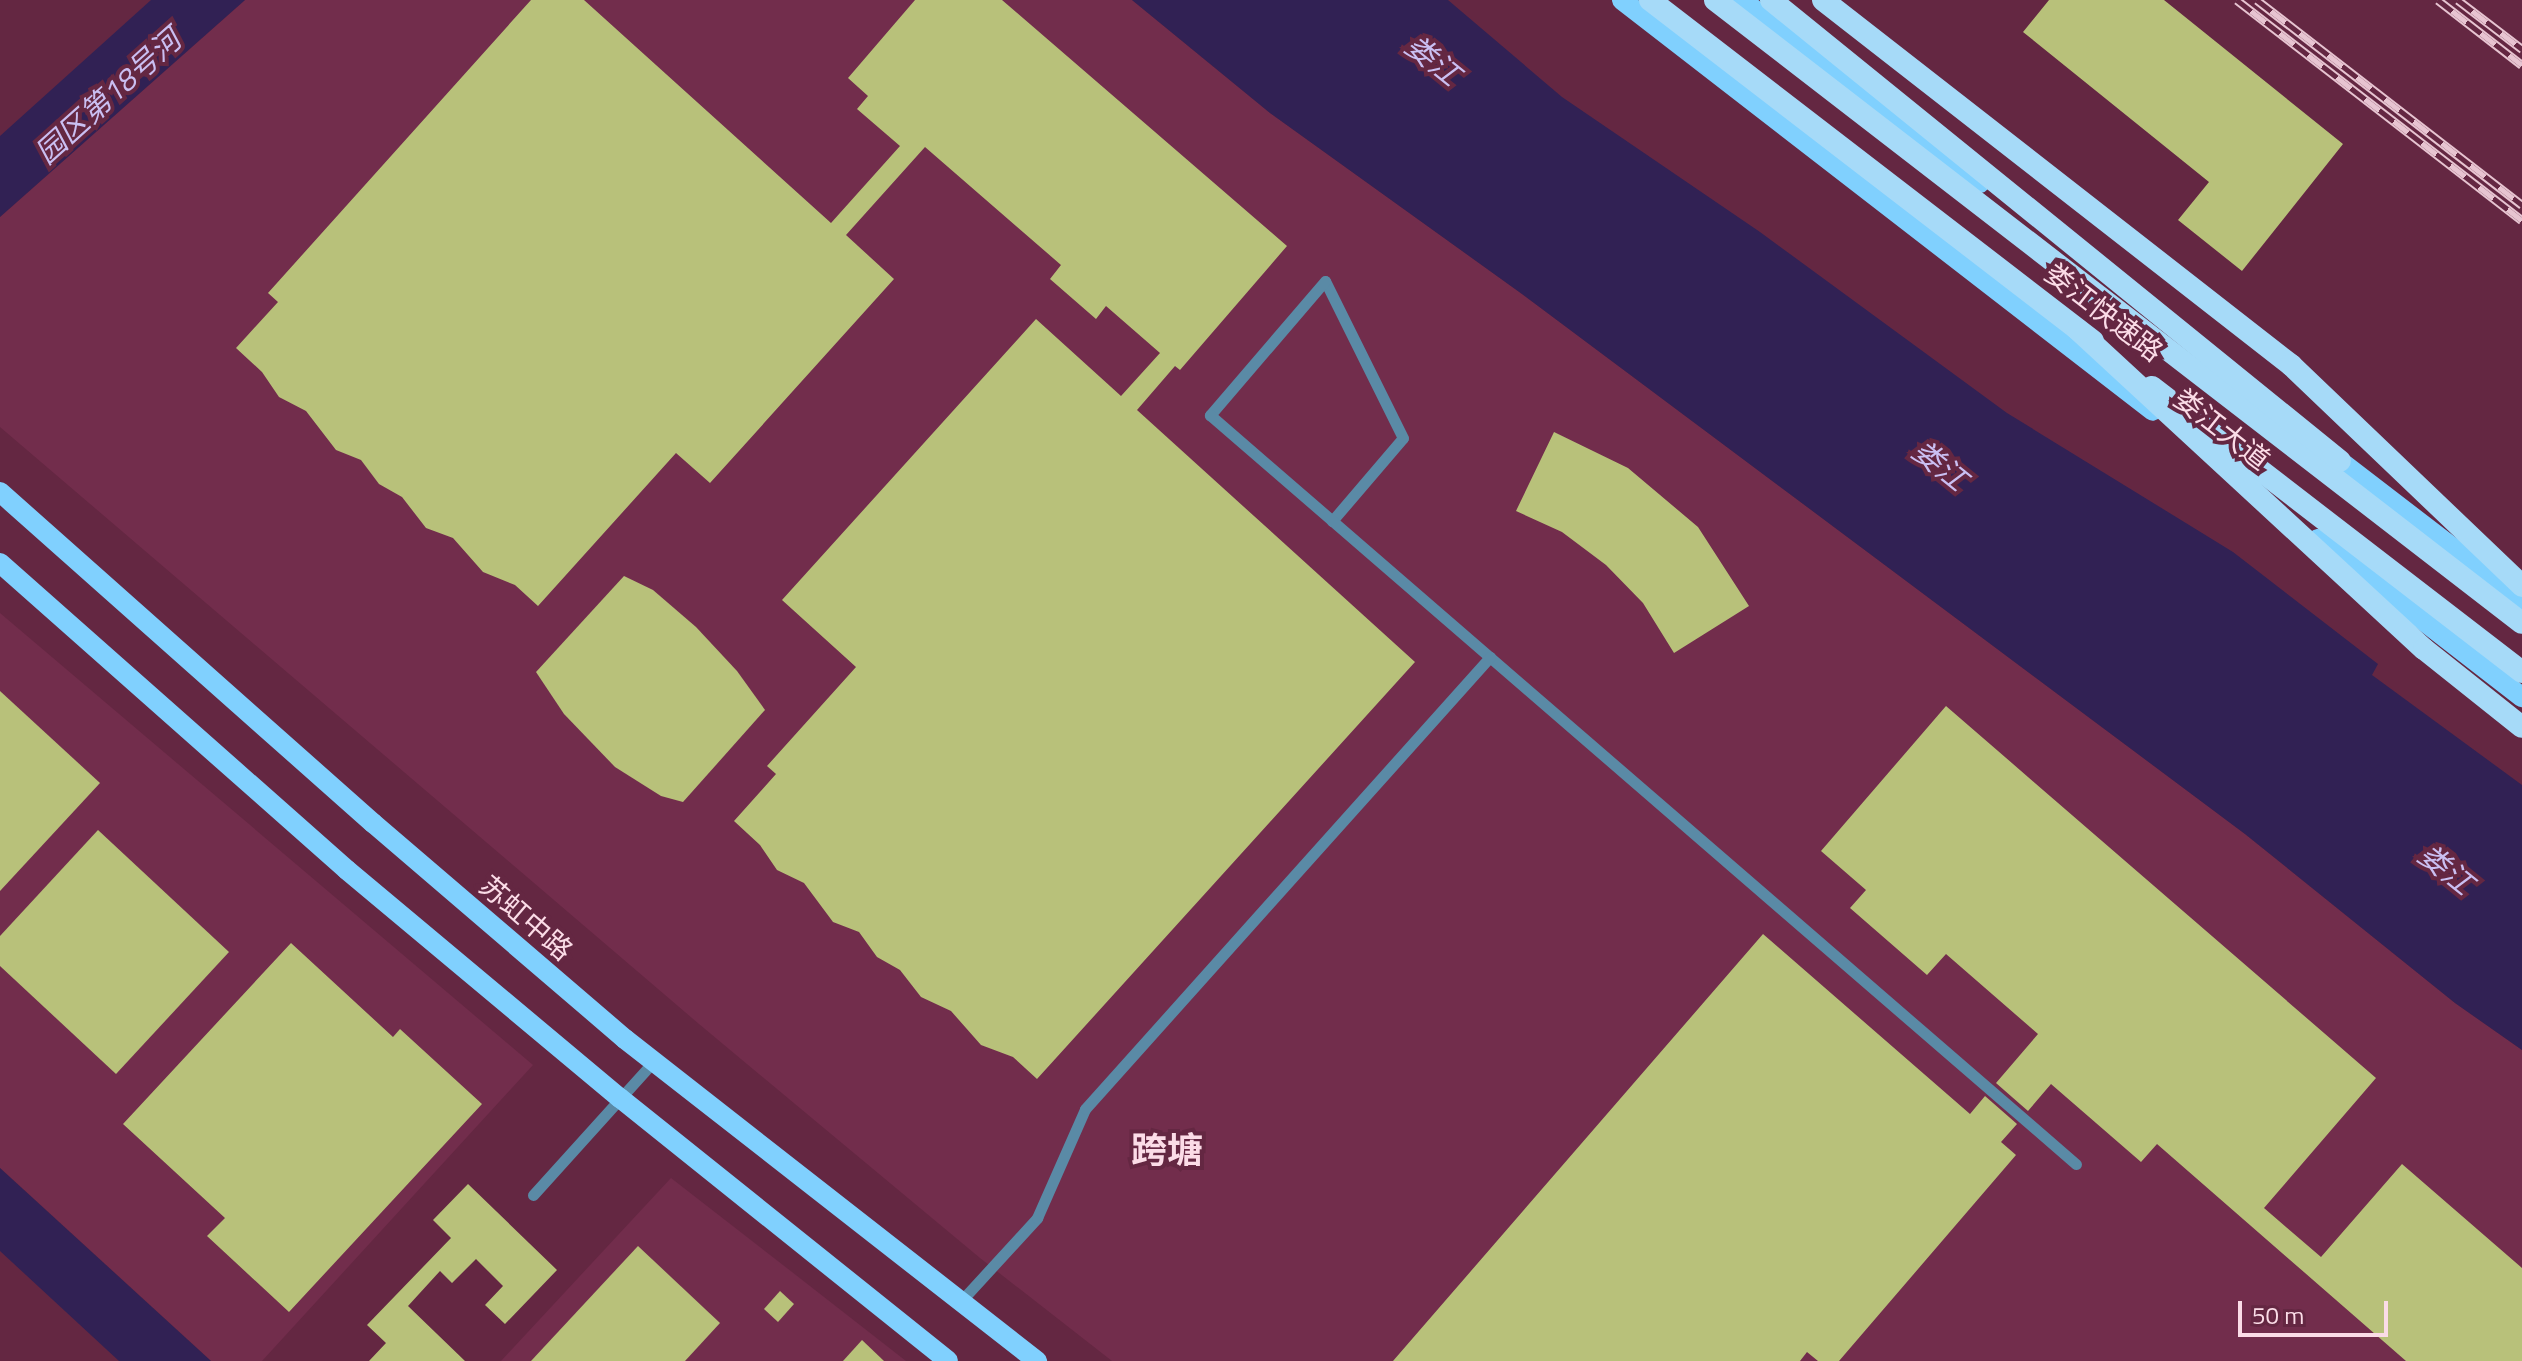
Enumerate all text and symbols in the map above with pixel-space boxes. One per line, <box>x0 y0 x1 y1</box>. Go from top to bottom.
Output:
water label: 园区第18号河 <box>28 21 188 171</box>
water label: 娄江 <box>1398 27 1468 93</box>
street label: 娄江快速路 <box>2038 256 2170 368</box>
street label: 娄江大道 <box>2168 381 2276 477</box>
water label: 娄江 <box>1905 432 1975 498</box>
water label: 娄江 <box>2411 836 2481 902</box>
street label: 苏虹中路 <box>473 869 579 967</box>
district label: 跨塘 <box>1131 1128 1203 1172</box>
scale bar <box>2242 1285 2392 1335</box>
text: 50 m <box>2252 1297 2304 1333</box>

